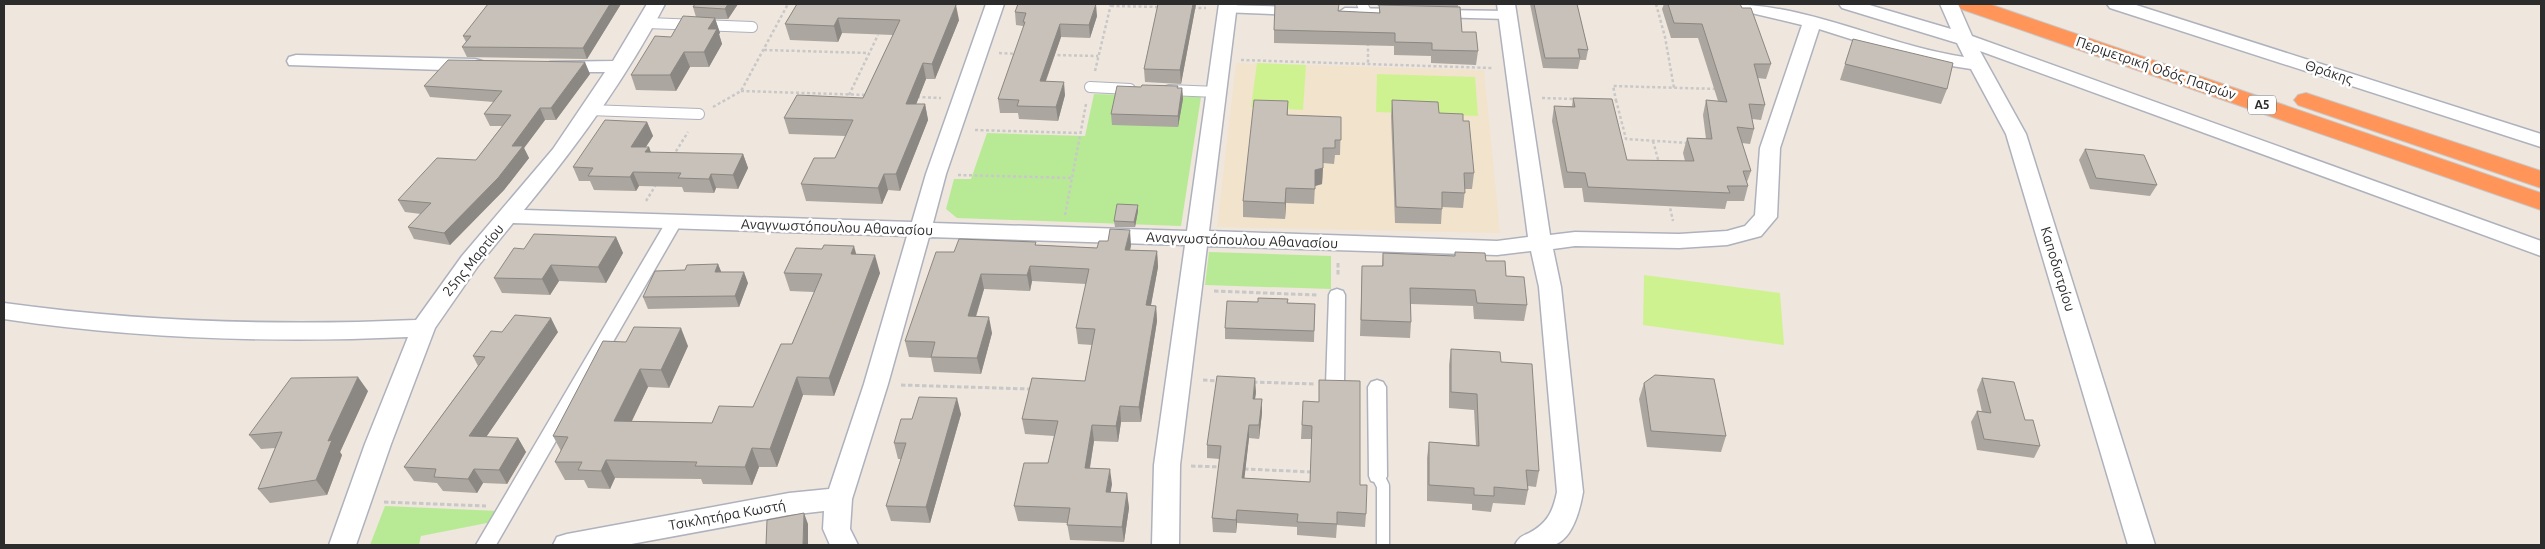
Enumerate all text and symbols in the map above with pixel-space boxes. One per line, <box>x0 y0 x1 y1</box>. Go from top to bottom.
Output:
street label: Περιμετρική Οδός Πατρών <box>2074 33 2238 103</box>
street label: Θράκης <box>2303 57 2355 87</box>
road number: Α5 <box>2248 96 2276 114</box>
street label: Αναγνωστόπουλου Αθανασίου <box>741 216 933 238</box>
street label: 25ης Μαρτίου <box>439 221 507 299</box>
street label: Καποδιστρίου <box>2038 225 2078 313</box>
street label: Αναγνωστόπουλου Αθανασίου <box>1146 229 1338 251</box>
street label: Τσικλητήρα Κωστή <box>667 497 787 533</box>

